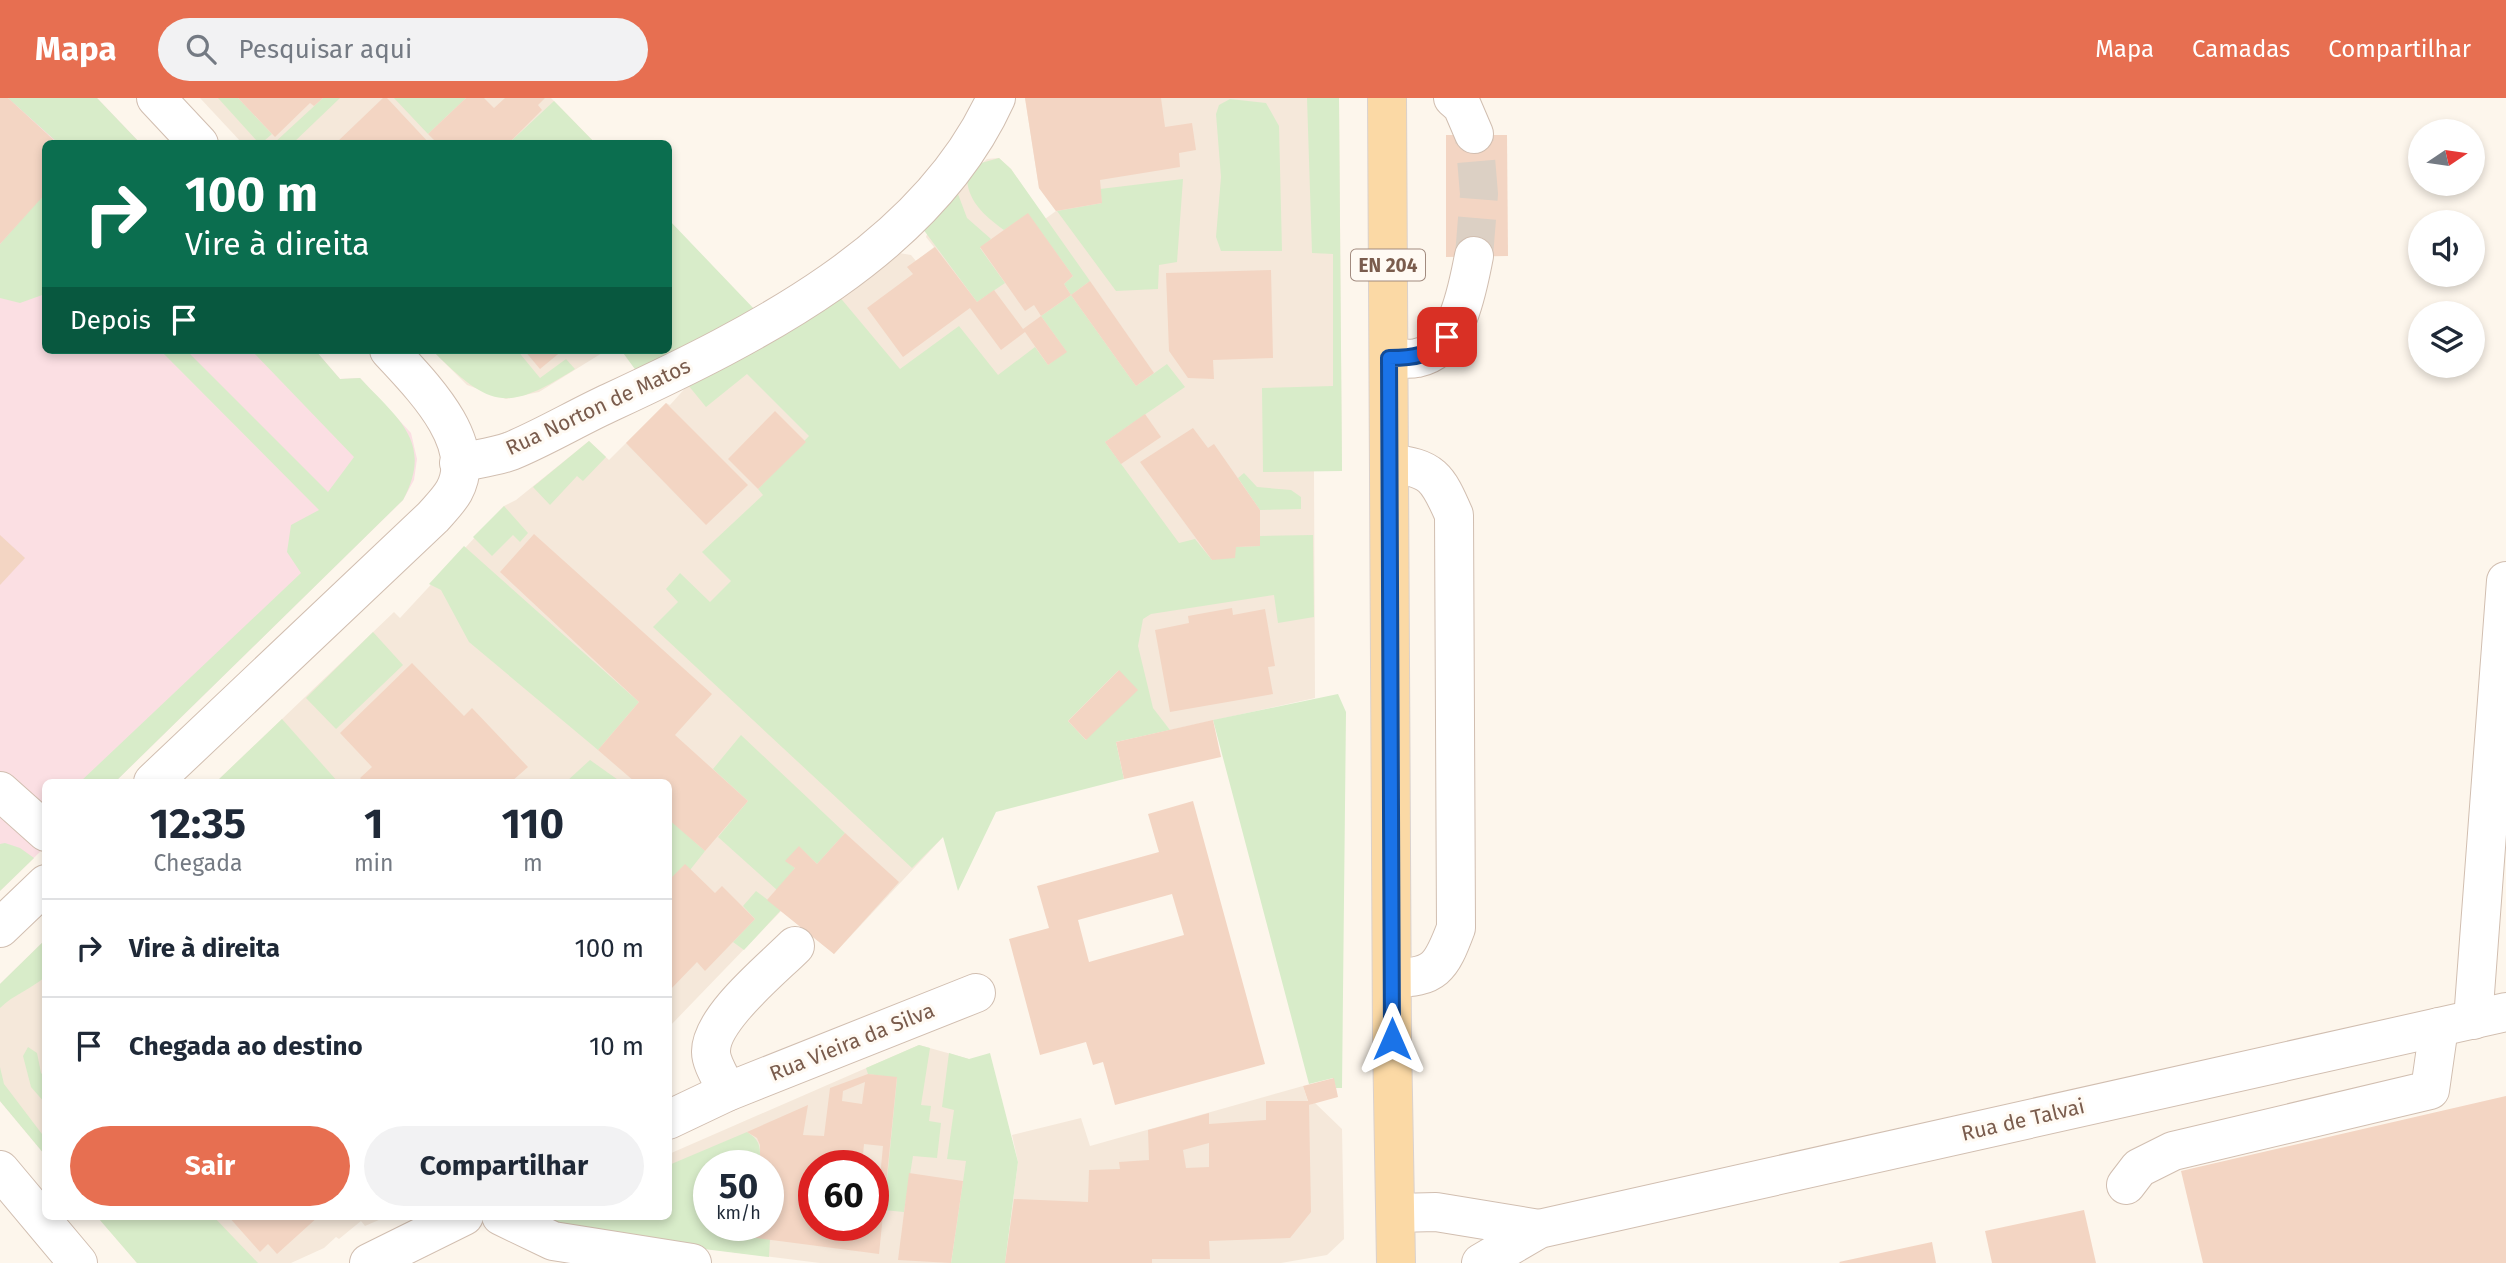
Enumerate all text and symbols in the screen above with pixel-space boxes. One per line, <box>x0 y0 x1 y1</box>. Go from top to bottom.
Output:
search box <box>158 18 648 81</box>
text: Mapa <box>35 29 116 69</box>
icon: search <box>182 30 220 68</box>
text: Pesquisar aqui <box>238 34 412 65</box>
text: Mapa <box>2095 35 2154 63</box>
text: Camadas <box>2192 35 2290 63</box>
text: Compartilhar <box>2328 35 2471 63</box>
north arrow <box>2408 119 2485 196</box>
map controls <box>2408 119 2485 378</box>
text: 100 m <box>185 165 318 224</box>
icon: right <box>70 168 161 259</box>
button: sound <box>2408 210 2485 287</box>
text: Vire à direita <box>185 225 370 263</box>
road number: EN 204 <box>1351 250 1425 280</box>
icon: arrive <box>165 301 203 339</box>
button: layers <box>2408 301 2485 378</box>
text: Depois <box>70 305 151 336</box>
pin <box>1417 307 1477 367</box>
icon: arrive <box>1428 318 1466 356</box>
street label: Rua Norton de Matos <box>502 353 695 461</box>
text: 12:35 <box>150 799 246 849</box>
text: 1 <box>364 799 384 849</box>
text: 110 <box>501 799 564 849</box>
text: Chegada <box>153 849 242 877</box>
text: min <box>354 849 394 877</box>
text: m <box>523 849 543 877</box>
icon: right <box>70 929 108 967</box>
text: Vire à direita <box>129 933 280 964</box>
text: 100 m <box>575 933 644 964</box>
street label: Rua Vieira da Silva <box>766 997 938 1087</box>
position arrow <box>1355 1002 1429 1076</box>
icon: arrive <box>70 1027 108 1065</box>
text: Chegada ao destino <box>129 1031 363 1062</box>
text: 10 m <box>589 1031 644 1062</box>
street label: Rua de Talvai <box>1959 1093 2087 1147</box>
button: Sair <box>70 1126 350 1206</box>
button: Compartilhar <box>364 1126 644 1206</box>
speed limit sign: 60 <box>798 1150 889 1241</box>
text: 50 <box>719 1165 758 1207</box>
text: km/h <box>716 1202 761 1224</box>

